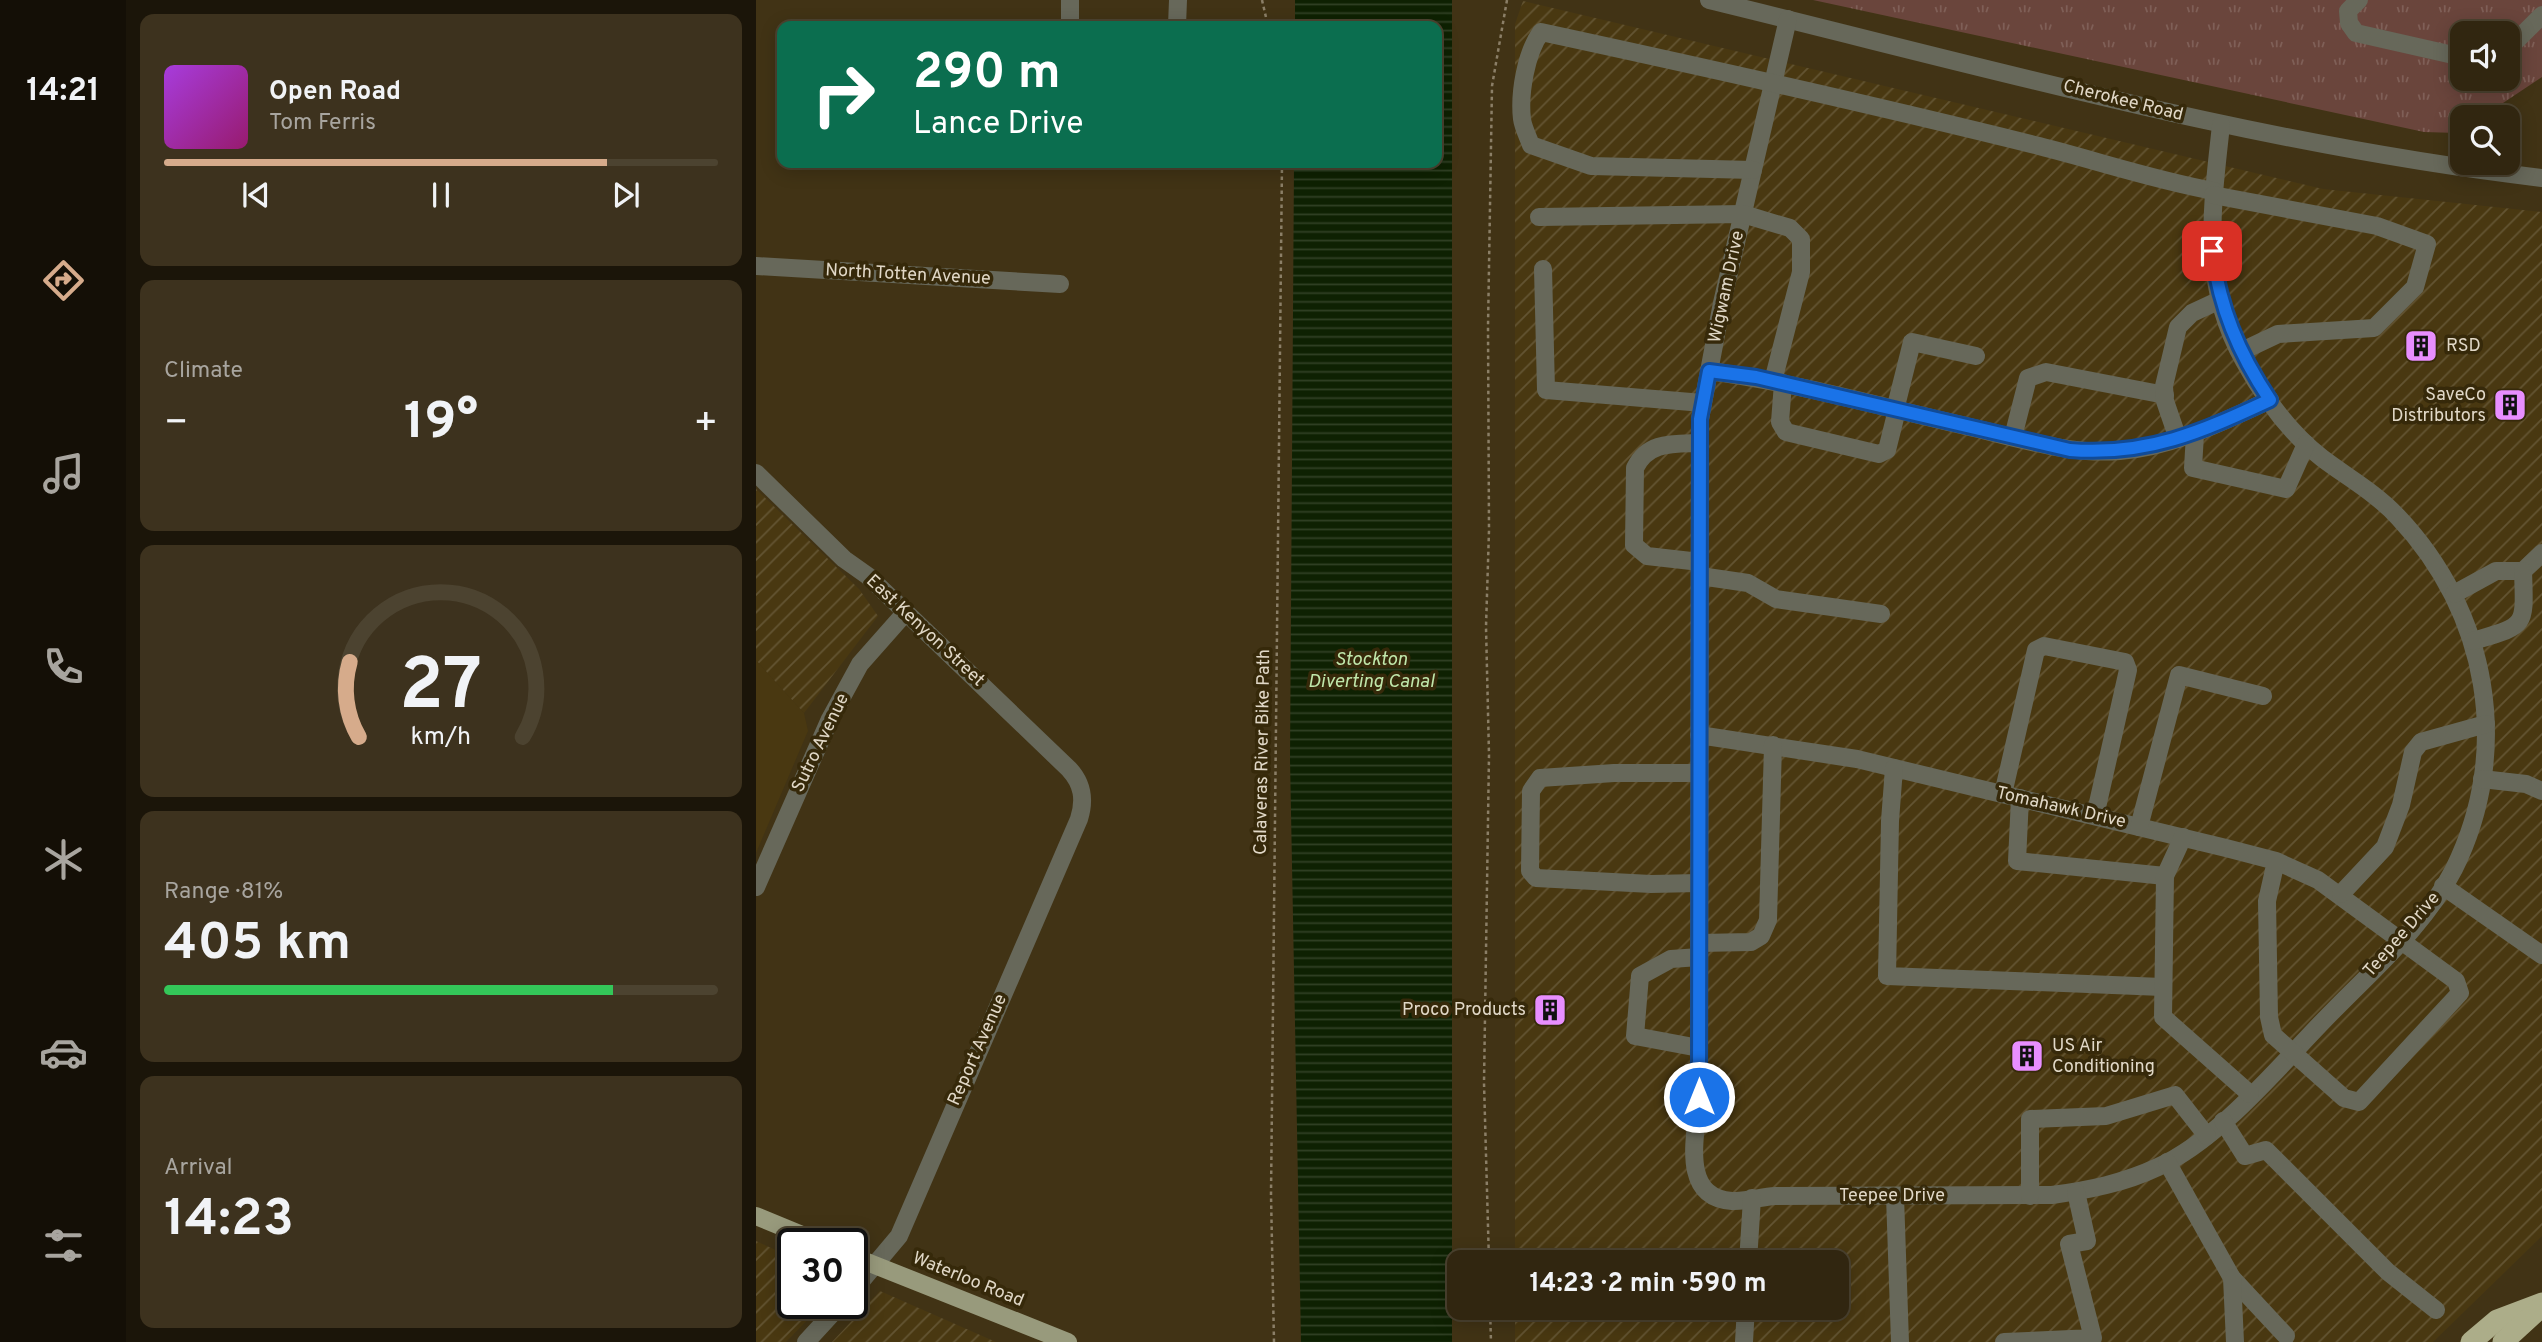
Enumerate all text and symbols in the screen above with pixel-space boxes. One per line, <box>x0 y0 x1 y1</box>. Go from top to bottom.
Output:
map controls <box>2450 21 2520 175</box>
button: sound <box>2450 21 2520 91</box>
text: 290 m <box>913 44 1061 106</box>
icon: right <box>798 49 889 140</box>
text: 14:21 <box>26 72 100 112</box>
street label: Cherokee Road <box>2060 75 2186 127</box>
text: Open Road <box>269 76 401 109</box>
text: Lance Drive <box>913 105 1083 145</box>
button: search <box>2450 105 2520 175</box>
text: Tom Ferris <box>269 109 376 138</box>
icon: previous <box>237 176 275 214</box>
icon: pause <box>422 176 460 214</box>
icon: next <box>607 176 645 214</box>
pin <box>2182 221 2242 281</box>
street label: Wigwam Drive <box>1704 229 1750 345</box>
icon: arrive <box>2193 232 2231 270</box>
icon: directions <box>39 256 88 305</box>
street label: North Totten Avenue <box>825 259 991 291</box>
building icon: RSD <box>2402 327 2440 365</box>
place label: RSD <box>2446 335 2481 358</box>
text: Climate <box>164 357 243 386</box>
place label: SaveCo Distributors <box>2391 384 2486 428</box>
building icon: SaveCo Distributors <box>2491 386 2529 424</box>
text: 19° <box>404 391 478 457</box>
text: − <box>164 400 189 449</box>
text: + <box>693 400 718 449</box>
icon: music <box>39 449 88 498</box>
street label: East Kenyon Street <box>861 570 989 692</box>
icon: phone <box>39 642 88 691</box>
text: 27 <box>400 643 482 735</box>
water label: Stockton Diverting Canal <box>1308 648 1435 694</box>
street label: Calaveras River Bike Path <box>1250 649 1276 855</box>
street label: Sutro Avenue <box>787 690 855 796</box>
text: km/h <box>411 722 471 754</box>
street label: Tomahawk Drive <box>1994 782 2128 834</box>
icon: climate <box>39 835 88 884</box>
text: Range · 81% <box>164 878 283 907</box>
street label: Teepee Drive <box>2359 888 2445 982</box>
text: 405 km <box>164 912 351 978</box>
street label: Report Avenue <box>943 991 1013 1109</box>
building icon: Proco Products <box>1531 991 1569 1029</box>
place label: Proco Products <box>1402 999 1526 1022</box>
icon: car <box>39 1028 88 1077</box>
place label: US Air Conditioning <box>2052 1035 2155 1079</box>
building icon: US Air Conditioning <box>2008 1037 2046 1075</box>
position arrow <box>1662 1060 1736 1134</box>
text: Arrival <box>164 1154 233 1183</box>
street label: Teepee Drive <box>1839 1185 1945 1208</box>
text: 14:23 <box>164 1188 294 1254</box>
icon: filters <box>39 1221 88 1270</box>
speed limit sign: 30 <box>777 1228 868 1319</box>
street label: Waterloo Road <box>909 1247 1027 1313</box>
text: 14:23 · 2 min · 590 m <box>1529 1268 1767 1301</box>

